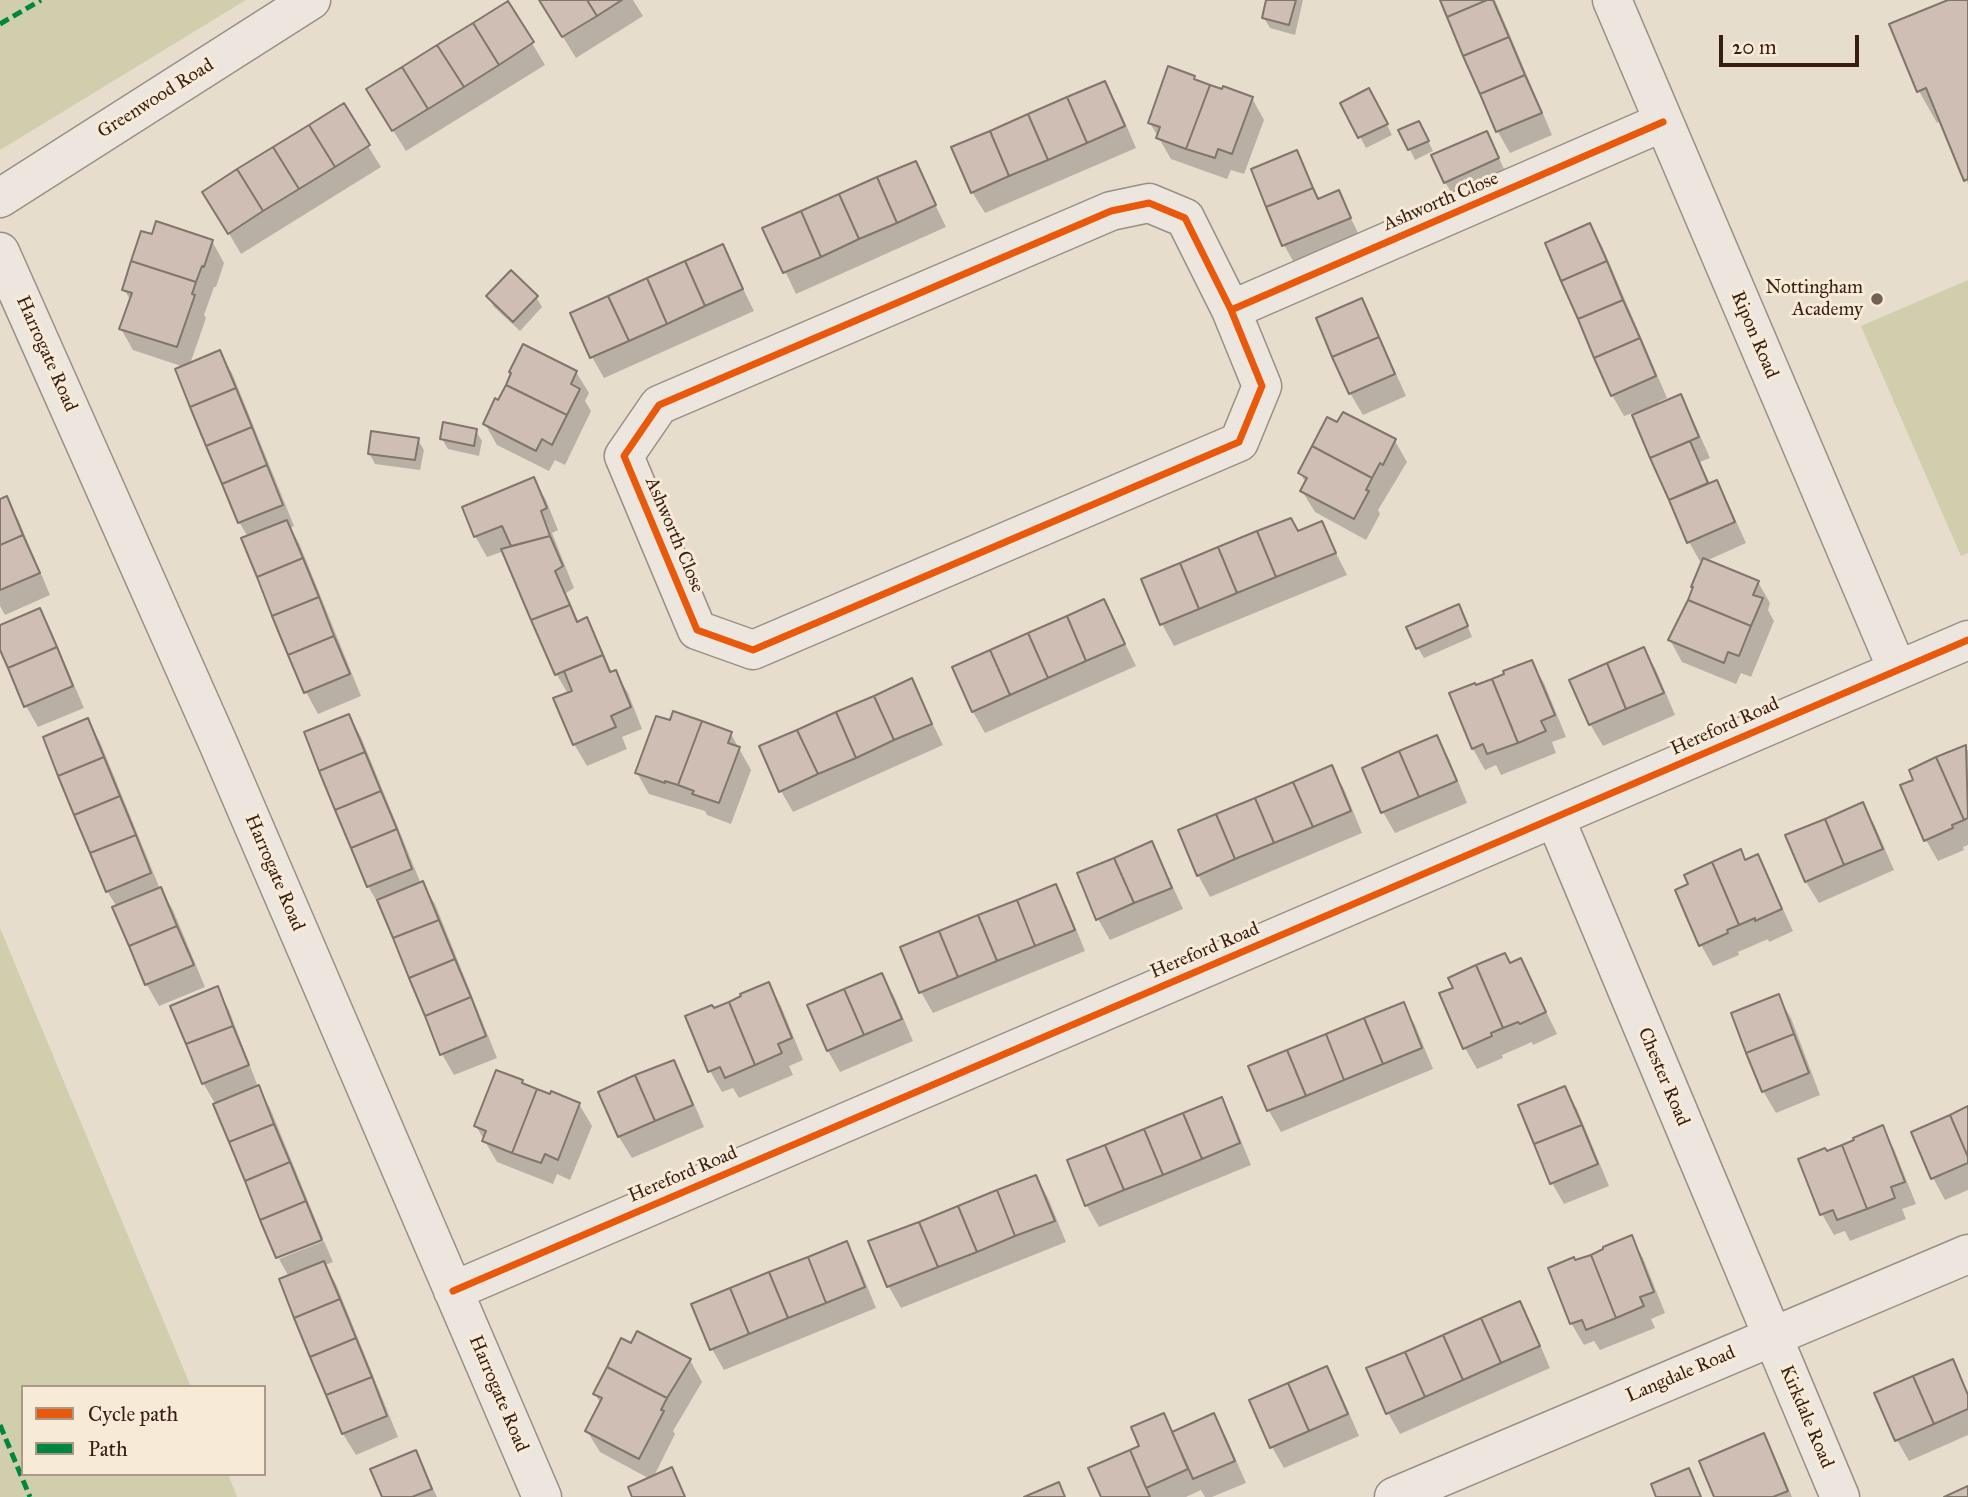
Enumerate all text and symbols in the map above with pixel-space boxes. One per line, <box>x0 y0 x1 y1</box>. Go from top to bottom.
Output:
scale bar <box>1723 21 1863 65</box>
text: 20 m <box>1732 34 1777 60</box>
street label: Greenwood Road <box>94 54 218 144</box>
street label: Ashworth Close <box>1380 167 1502 237</box>
place label: Nottingham Academy <box>1765 277 1863 321</box>
street label: Ripon Road <box>1725 288 1783 382</box>
marker: Nottingham Academy <box>1869 291 1885 307</box>
street label: Harrogate Road <box>10 293 82 415</box>
street label: Ashworth Close <box>639 474 709 596</box>
street label: Hereford Road <box>1667 693 1783 761</box>
street label: Harrogate Road <box>239 811 309 935</box>
street label: Hereford Road <box>1147 918 1263 984</box>
street label: Chester Road <box>1632 1024 1694 1130</box>
street label: Hereford Road <box>625 1142 741 1208</box>
street label: Harrogate Road <box>463 1332 533 1456</box>
street label: Langdale Road <box>1623 1342 1739 1408</box>
street label: Kirkdale Road <box>1774 1362 1838 1472</box>
legend <box>21 1385 266 1476</box>
text: Cycle path <box>88 1401 178 1427</box>
text: Path <box>88 1436 128 1462</box>

